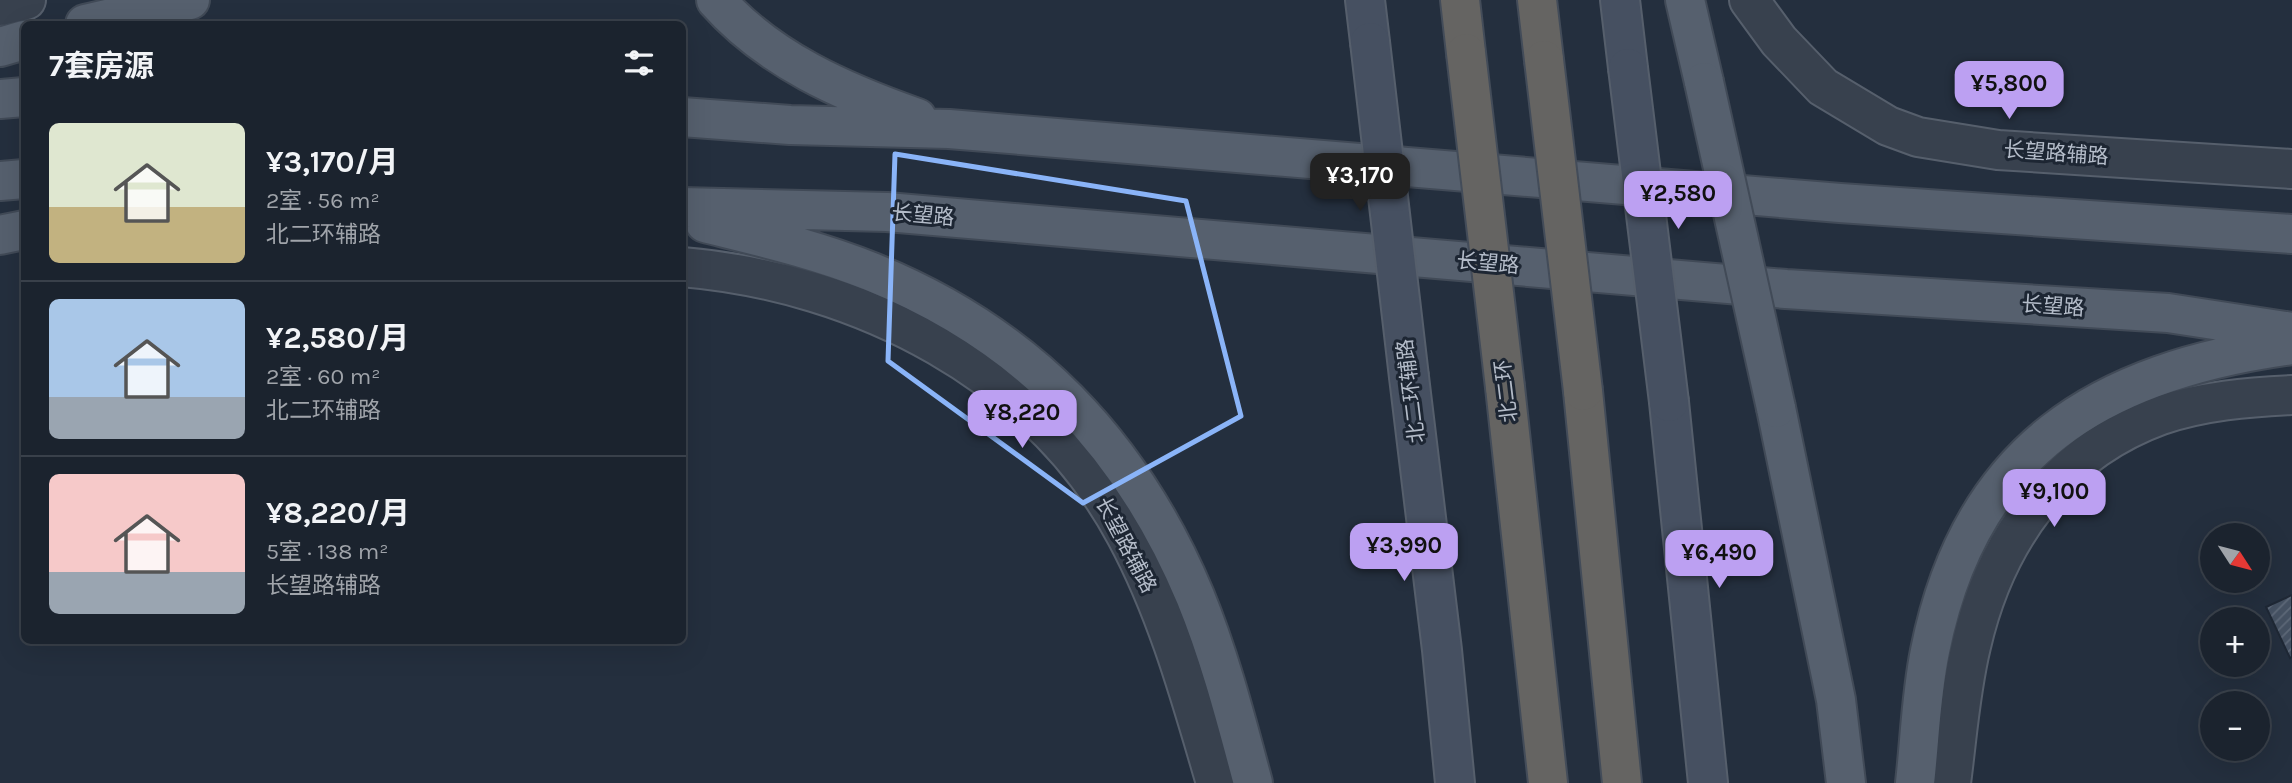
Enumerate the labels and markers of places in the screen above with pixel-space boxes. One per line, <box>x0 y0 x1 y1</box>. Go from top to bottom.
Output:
pin: ¥5,800 <box>1952 61 2066 121</box>
pin: ¥3,170 <box>1303 154 1417 213</box>
pin: ¥2,580 <box>1621 172 1735 231</box>
pin: ¥8,220 <box>965 391 1079 450</box>
pin: ¥9,100 <box>1997 470 2111 529</box>
pin: ¥3,990 <box>1347 524 1461 583</box>
pin: ¥6,490 <box>1662 530 1776 590</box>

